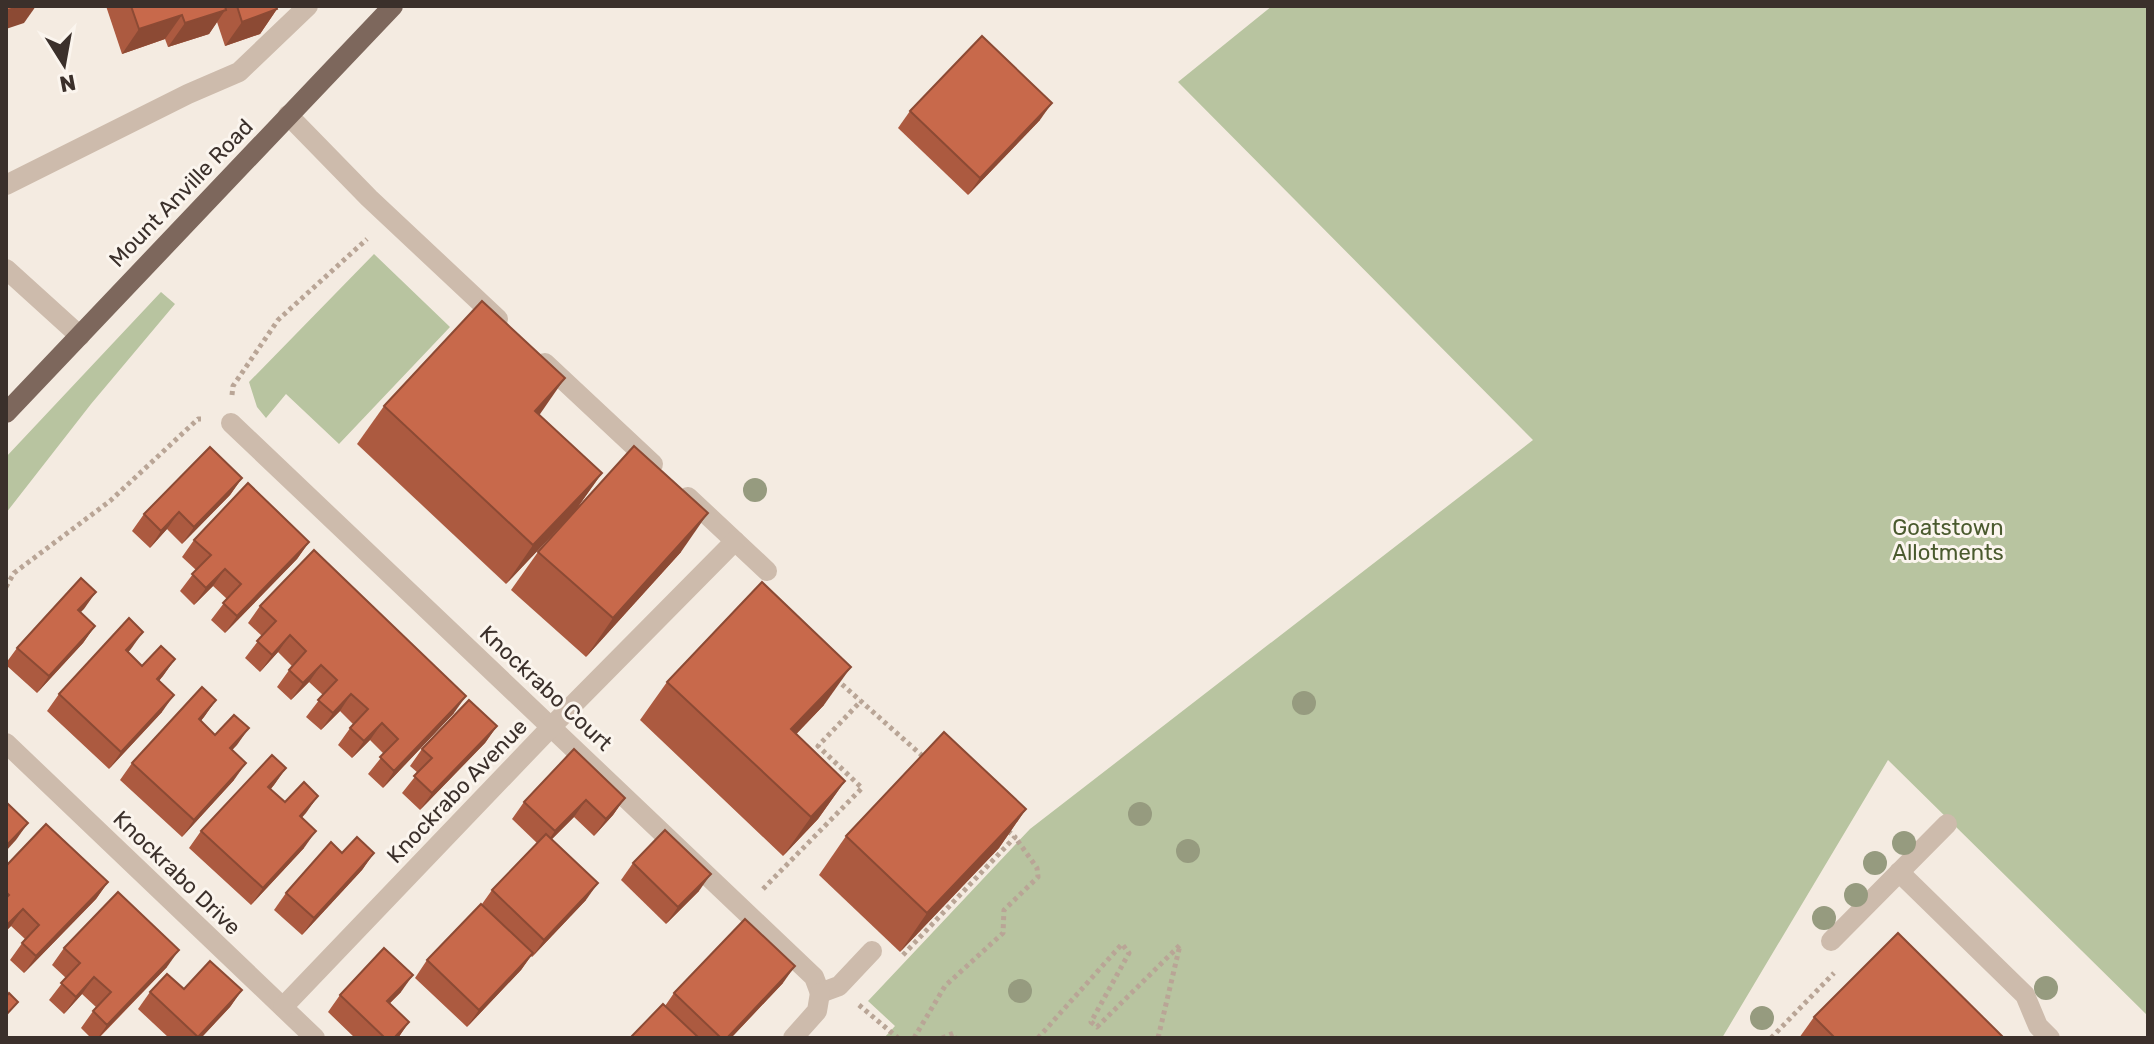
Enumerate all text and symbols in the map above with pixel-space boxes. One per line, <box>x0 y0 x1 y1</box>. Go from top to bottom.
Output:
north arrow <box>24 24 104 104</box>
text: N <box>57 68 78 98</box>
street label: Mount Anville Road <box>103 113 259 273</box>
park label: Goatstown Allotments <box>1892 514 2004 566</box>
street label: Knockrabo Court <box>474 620 618 757</box>
street label: Knockrabo Avenue <box>381 713 533 869</box>
street label: Knockrabo Drive <box>108 805 246 941</box>

